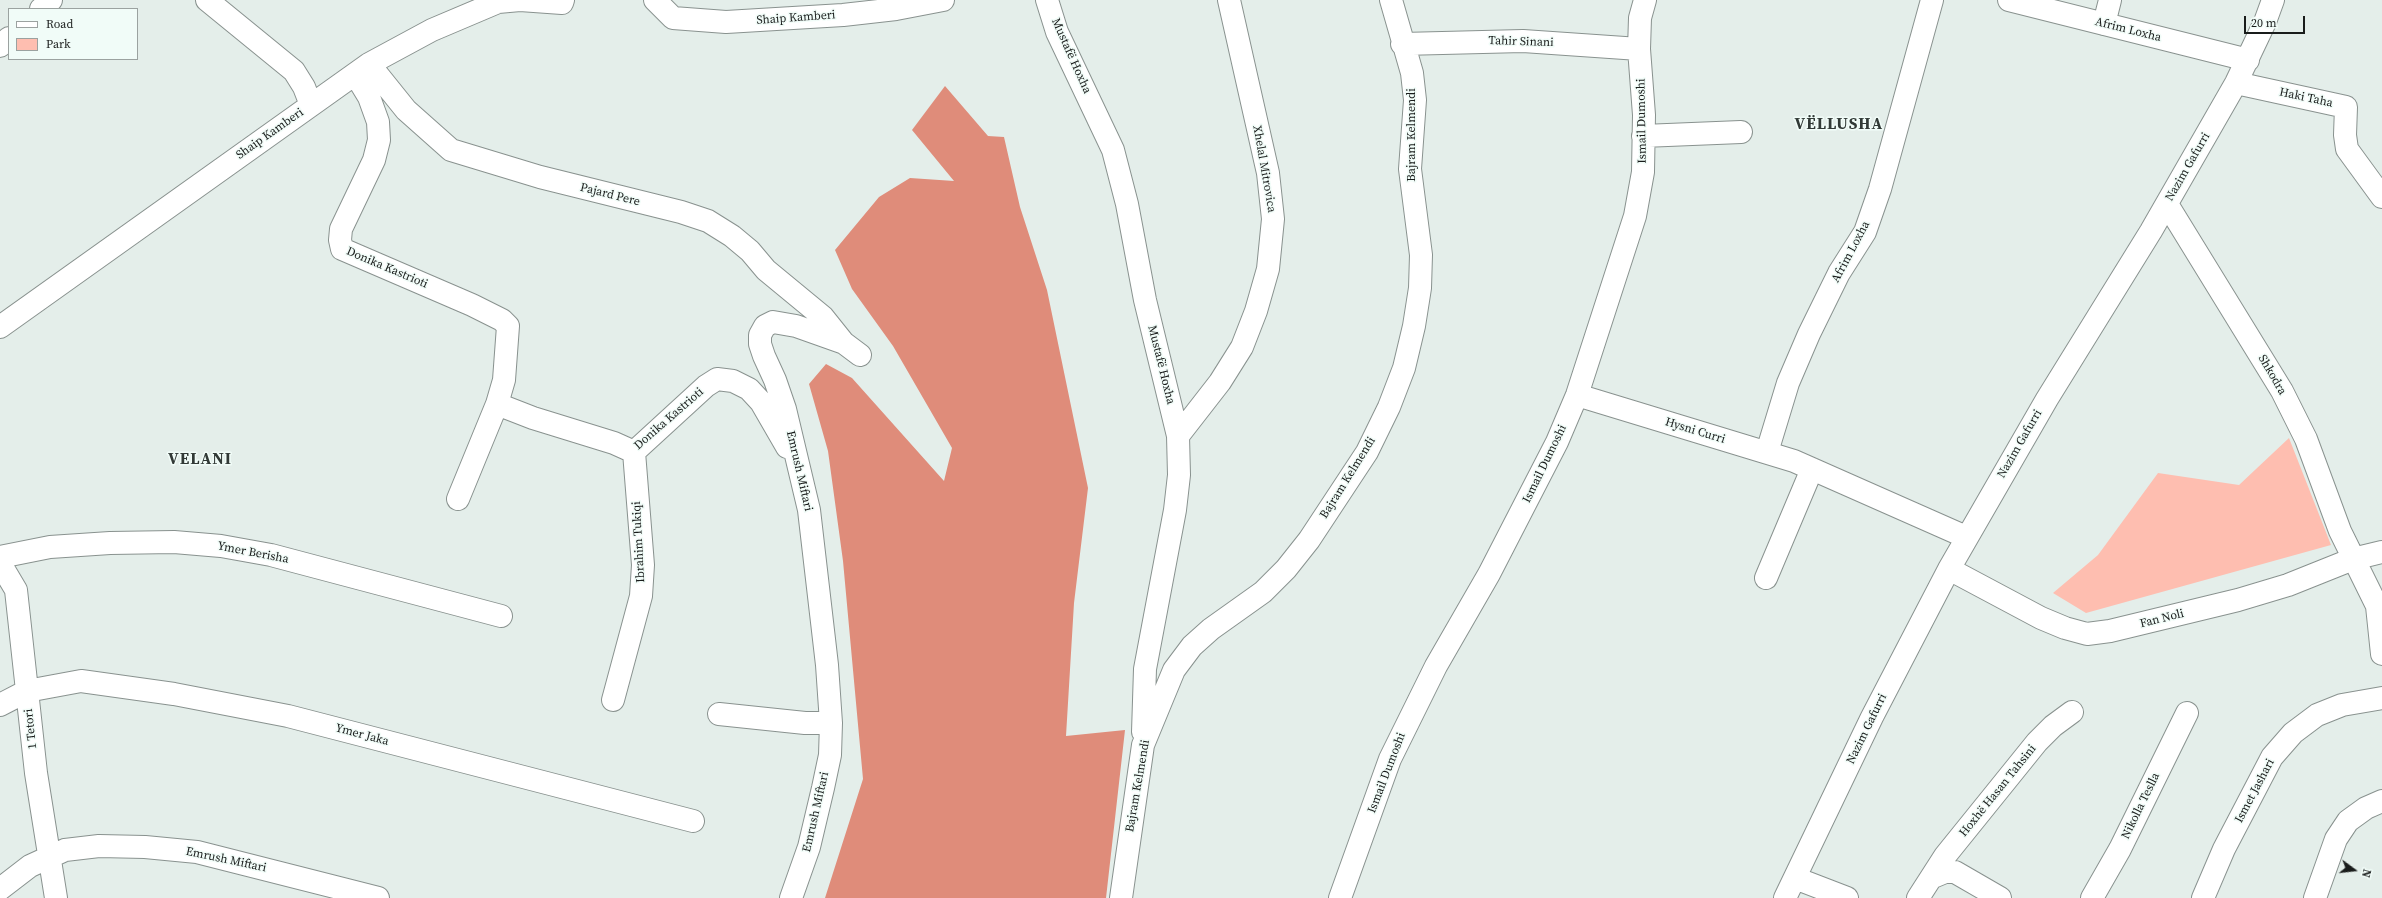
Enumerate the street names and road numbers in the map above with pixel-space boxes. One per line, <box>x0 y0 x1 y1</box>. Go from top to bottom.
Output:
street label: Shaip Kamberi <box>756 8 836 28</box>
street label: Afrim Loxha <box>2093 15 2163 45</box>
street label: Mustafë Hoxha <box>1048 16 1094 96</box>
street label: Tahir Sinani <box>1488 34 1554 50</box>
street label: Ismail Dumoshi <box>1634 78 1650 164</box>
street label: Haki Taha <box>2278 85 2334 111</box>
street label: Bajram Kelmendi <box>1405 88 1419 182</box>
street label: Shaip Kamberi <box>234 105 306 163</box>
street label: Xhelal Mitrovica <box>1249 124 1279 214</box>
street label: Nazim Gafurri <box>2163 130 2213 204</box>
street label: Pajard Pere <box>579 181 641 209</box>
street label: Afrim Loxha <box>1829 219 1873 285</box>
street label: Donika Kastrioti <box>344 244 430 292</box>
street label: Mustafë Hoxha <box>1144 324 1178 406</box>
street label: Shkodra <box>2255 352 2289 398</box>
street label: Donika Kastrioti <box>631 385 707 453</box>
street label: Nazim Gafurri <box>1995 407 2045 481</box>
street label: Hysni Curri <box>1663 415 1727 447</box>
street label: Ismail Dumoshi <box>1520 423 1570 505</box>
street label: Emrush Miftari <box>783 429 815 513</box>
street label: Bajram Kelmendi <box>1317 435 1379 521</box>
street label: Ibrahim Tukiqi <box>630 501 648 583</box>
street label: Ymer Berisha <box>216 539 290 567</box>
street label: Fan Noli <box>2138 607 2186 631</box>
street label: Nazim Gafurri <box>1844 691 1890 767</box>
street label: 1 Tetori <box>22 708 40 750</box>
street label: Ymer Jaka <box>334 721 390 749</box>
street label: Ismail Dumoshi <box>1365 731 1409 815</box>
street label: Bajram Kelmendi <box>1123 739 1153 833</box>
street label: Hoxhë Hasan Tahsini <box>1956 742 2040 840</box>
street label: Ismet Jashari <box>2232 757 2278 825</box>
street label: Emrush Miftari <box>800 770 832 854</box>
street label: Nikolla Teslla <box>2119 771 2163 841</box>
street label: Emrush Miftari <box>184 844 268 876</box>

